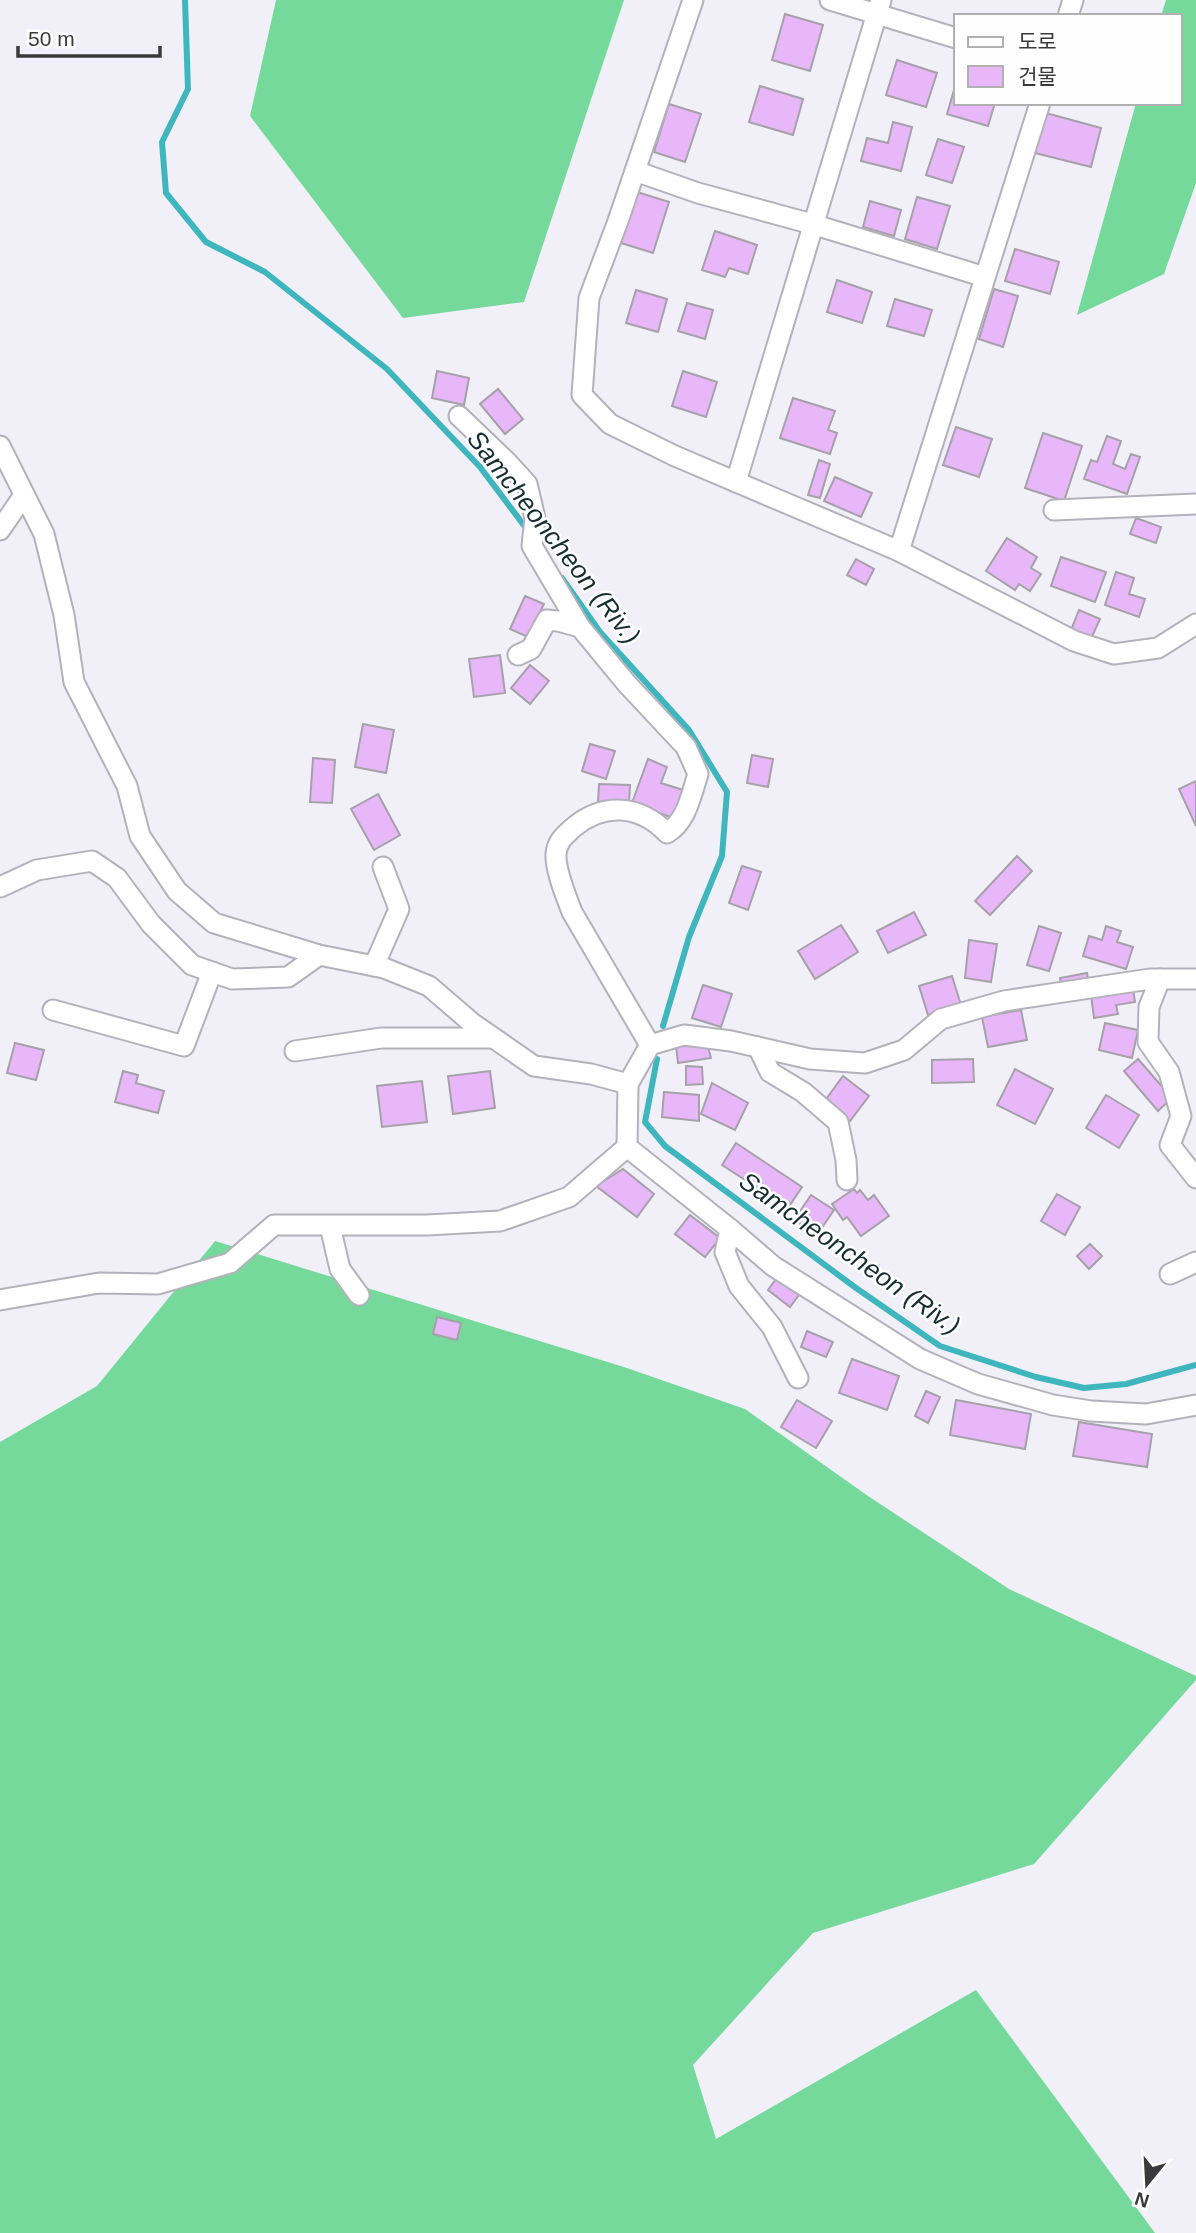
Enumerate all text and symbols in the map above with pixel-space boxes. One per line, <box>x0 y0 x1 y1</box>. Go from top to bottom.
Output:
scale bar <box>18 14 159 58</box>
legend <box>954 14 1182 105</box>
text: 50 m <box>28 27 75 50</box>
text: 도로 <box>1018 30 1057 53</box>
text: 건물 <box>1018 65 1057 88</box>
water label: Samcheoncheon (Riv.) <box>461 424 647 650</box>
water label: Samcheoncheon (Riv.) <box>734 1165 966 1341</box>
north arrow <box>1112 2149 1182 2219</box>
text: N <box>1132 2188 1152 2212</box>

